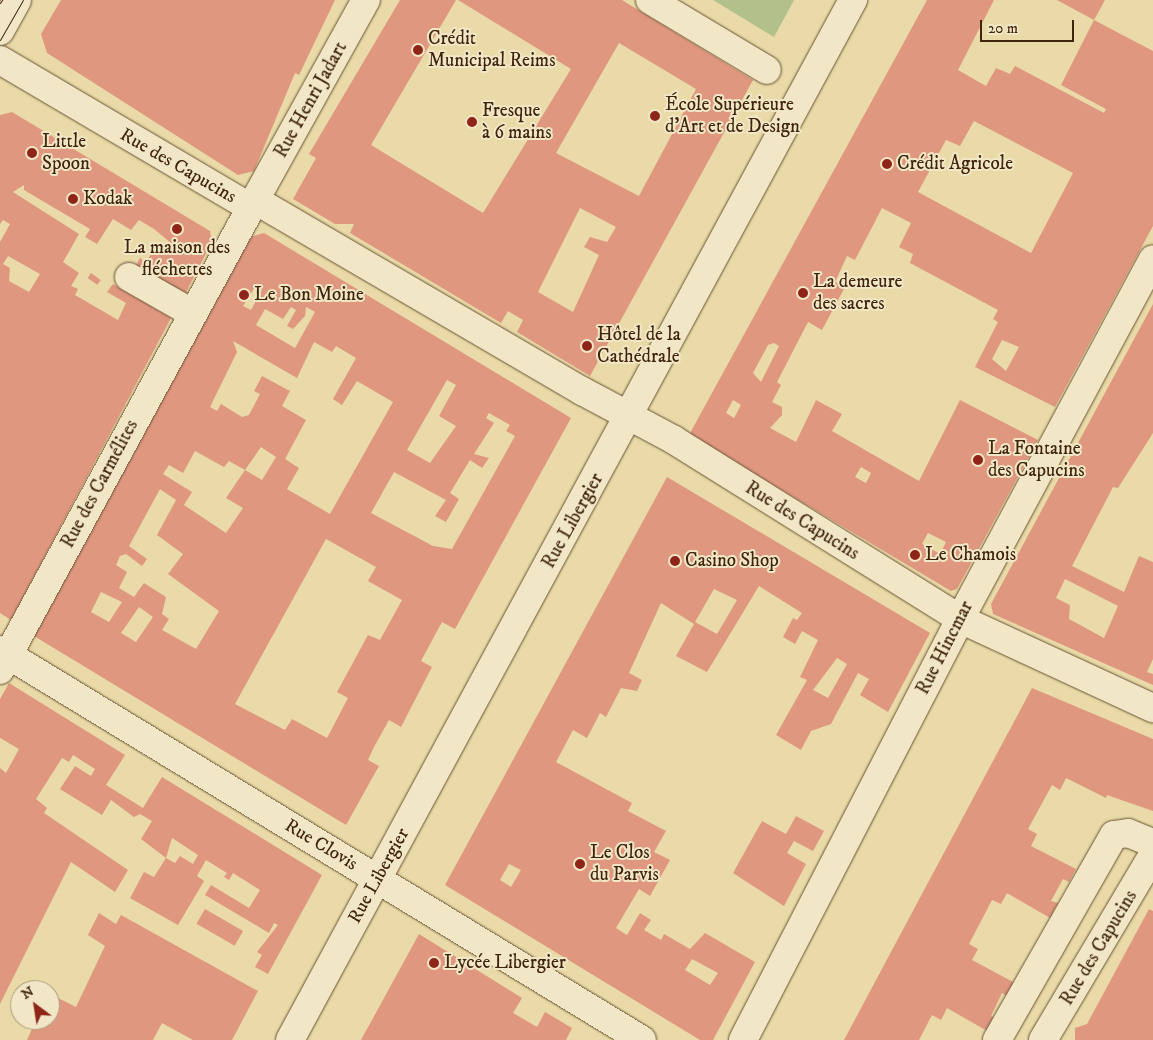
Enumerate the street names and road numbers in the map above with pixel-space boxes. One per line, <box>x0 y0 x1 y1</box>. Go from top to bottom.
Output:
street label: Rue Henri Jadart <box>270 38 352 162</box>
street label: Rue des Capucins <box>116 124 240 208</box>
street label: Rue des Carmélites <box>57 416 143 552</box>
street label: Rue Libergier <box>538 469 608 573</box>
street label: Rue des Capucins <box>741 477 863 565</box>
street label: Rue Hincmar <box>912 597 978 699</box>
street label: Rue Clovis <box>280 814 362 876</box>
street label: Rue Libergier <box>344 824 414 928</box>
street label: Rue des Capucins <box>1056 886 1142 1010</box>

